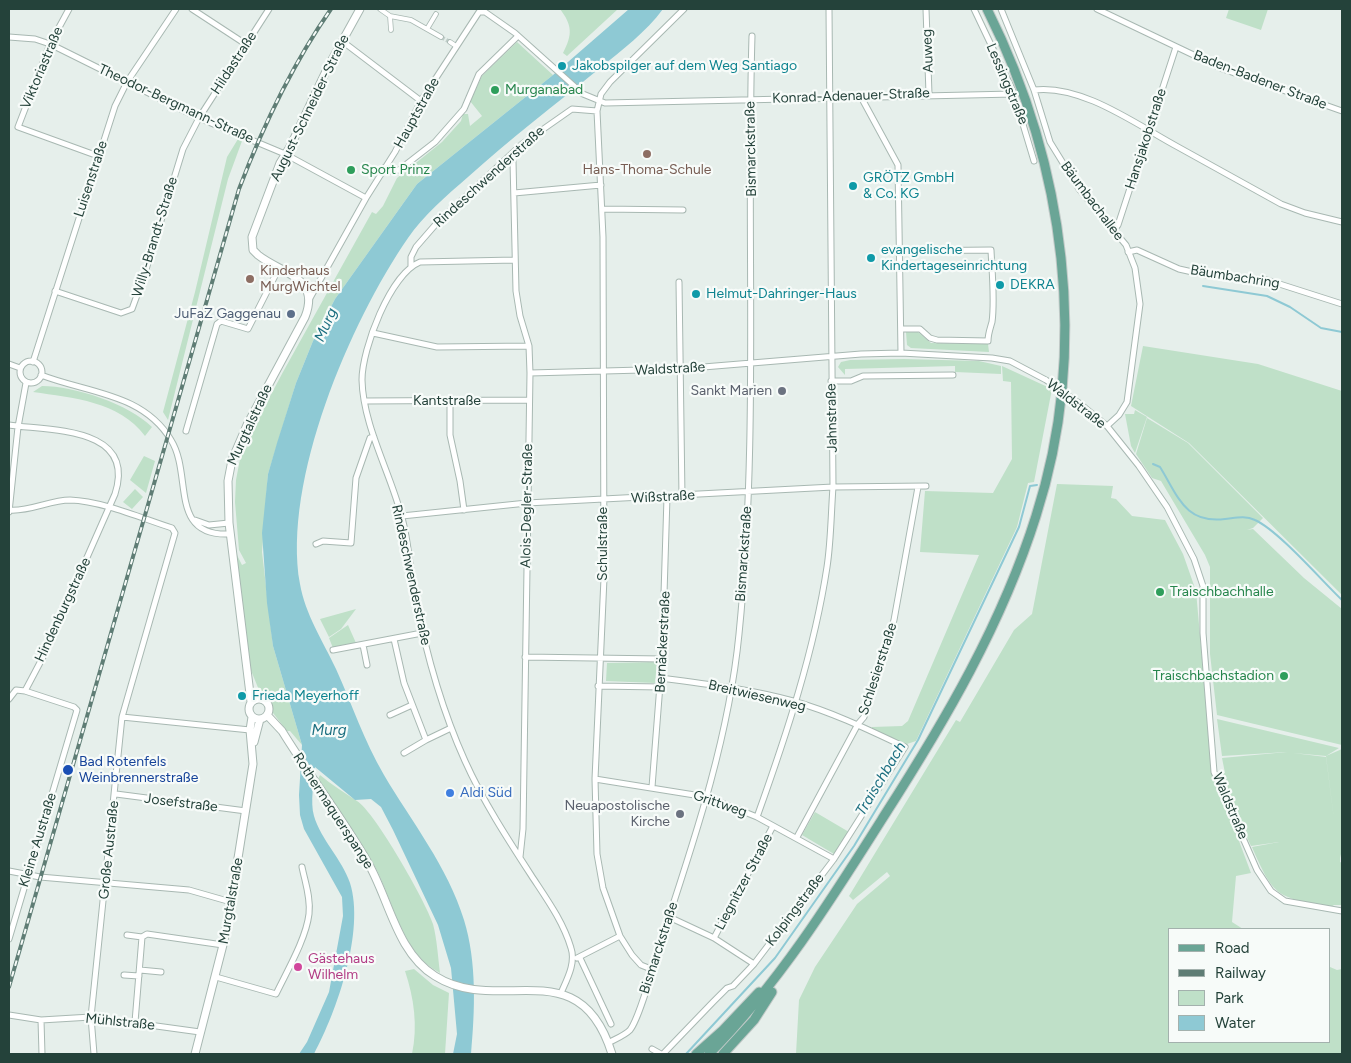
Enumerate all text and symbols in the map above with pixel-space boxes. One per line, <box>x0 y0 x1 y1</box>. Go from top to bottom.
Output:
street label: Viktoriastraße <box>17 24 67 112</box>
street label: Hildastraße <box>208 28 260 98</box>
street label: Auweg <box>919 29 937 73</box>
street label: August-Schneider-Straße <box>267 32 353 184</box>
street label: Lessingstraße <box>982 41 1032 127</box>
street label: Baden-Badener Straße <box>1191 47 1329 113</box>
place label: Jakobspilger auf dem Weg Santiago <box>572 58 797 74</box>
marker: Jakobspilger auf dem Weg Santiago <box>556 60 568 72</box>
street label: Theodor-Bergmann-Straße <box>96 61 256 147</box>
street label: Hauptstraße <box>391 75 443 151</box>
place label: Murganabad <box>505 82 583 98</box>
marker: Murganabad <box>489 84 501 96</box>
street label: Konrad-Adenauer-Straße <box>772 85 930 107</box>
street label: Hansjakobstraße <box>1122 86 1170 192</box>
street label: Bismarckstraße <box>742 101 760 197</box>
street label: Rindeschwenderstraße <box>430 123 548 231</box>
street label: Luisenstraße <box>71 139 111 219</box>
marker: Hans-Thoma-Schule <box>641 148 653 160</box>
street label: Bäumbachallee <box>1057 158 1127 244</box>
place label: Sport Prinz <box>361 162 430 178</box>
place label: Hans-Thoma-Schule <box>583 162 711 178</box>
marker: Sport Prinz <box>345 164 357 176</box>
place label: GRÖTZ GmbH & Co. KG <box>863 170 955 202</box>
street label: Willy-Brandt-Straße <box>129 175 181 299</box>
marker: GRÖTZ GmbH & Co. KG <box>847 180 859 192</box>
place label: evangelische Kindertageseinrichtung <box>881 242 1027 274</box>
marker: evangelische Kindertageseinrichtung <box>865 252 877 264</box>
street label: Bäumbachring <box>1189 262 1281 292</box>
place label: Kinderhaus MurgWichtel <box>260 263 341 296</box>
marker: Kinderhaus MurgWichtel <box>244 273 256 285</box>
place label: DEKRA <box>1010 277 1055 293</box>
marker: DEKRA <box>994 279 1006 291</box>
place label: Helmut-Dahringer-Haus <box>706 286 857 302</box>
marker: Helmut-Dahringer-Haus <box>690 288 702 300</box>
water label: Murg <box>311 305 341 345</box>
place label: JuFaZ Gaggenau <box>174 306 281 322</box>
marker: JuFaZ Gaggenau <box>285 308 297 320</box>
street label: Waldstraße <box>634 359 706 379</box>
street label: Waldstraße <box>1043 376 1109 432</box>
street label: Murgtalstraße <box>224 382 276 468</box>
place label: Sankt Marien <box>690 383 772 399</box>
street label: Jahnstraße <box>823 383 841 453</box>
marker: Sankt Marien <box>776 385 788 397</box>
street label: Kantstraße <box>413 393 481 409</box>
street label: Alois-Degler-Straße <box>518 444 536 568</box>
street label: Wißstraße <box>631 487 695 507</box>
street label: Rindeschwenderstraße <box>388 503 434 647</box>
street label: Bismarckstraße <box>732 506 756 602</box>
street label: Schulstraße <box>595 507 611 581</box>
street label: Hindenburgstraße <box>31 555 95 665</box>
place label: Traischbachhalle <box>1170 584 1274 600</box>
marker: Traischbachhalle <box>1154 586 1166 598</box>
street label: Bernäckerstraße <box>652 591 674 693</box>
street label: Schlesierstraße <box>855 621 901 717</box>
place label: Traischbachstadion <box>1153 668 1274 684</box>
marker: Traischbachstadion <box>1278 670 1290 682</box>
street label: Breitwiesenweg <box>706 677 808 715</box>
place label: Frieda Meyerhoff <box>252 688 359 704</box>
marker: Frieda Meyerhoff <box>236 690 248 702</box>
water label: Murg <box>312 722 346 740</box>
water label: Traischbach <box>852 739 910 819</box>
street label: Rothermaquerspange <box>289 750 377 872</box>
place label: Bad Rotenfels Weinbrennerstraße <box>79 754 198 786</box>
marker: Bad Rotenfels Weinbrennerstraße <box>61 763 75 777</box>
street label: Waldstraße <box>1208 770 1252 842</box>
place label: Aldi Süd <box>460 785 512 801</box>
marker: Aldi Süd <box>444 787 456 799</box>
street label: Grittweg <box>691 787 749 821</box>
street label: Josefstraße <box>143 790 219 816</box>
street label: Kleine Austraße <box>16 791 60 889</box>
place label: Neuapostolische Kirche <box>564 798 670 830</box>
street label: Große Austraße <box>95 800 123 900</box>
marker: Neuapostolische Kirche <box>674 808 686 820</box>
street label: Liegnitzer Straße <box>712 831 776 933</box>
street label: Murgtalstraße <box>215 857 247 945</box>
street label: Kolpingstraße <box>762 870 828 950</box>
street label: Bismarckstraße <box>636 900 682 996</box>
legend <box>1168 928 1331 1043</box>
text: Road <box>1215 939 1250 957</box>
place label: Gästehaus Wilhelm <box>308 951 374 984</box>
marker: Gästehaus Wilhelm <box>292 961 304 973</box>
text: Railway <box>1215 964 1266 982</box>
text: Park <box>1215 989 1244 1007</box>
street label: Mühlstraße <box>84 1010 156 1034</box>
text: Water <box>1215 1014 1255 1032</box>

